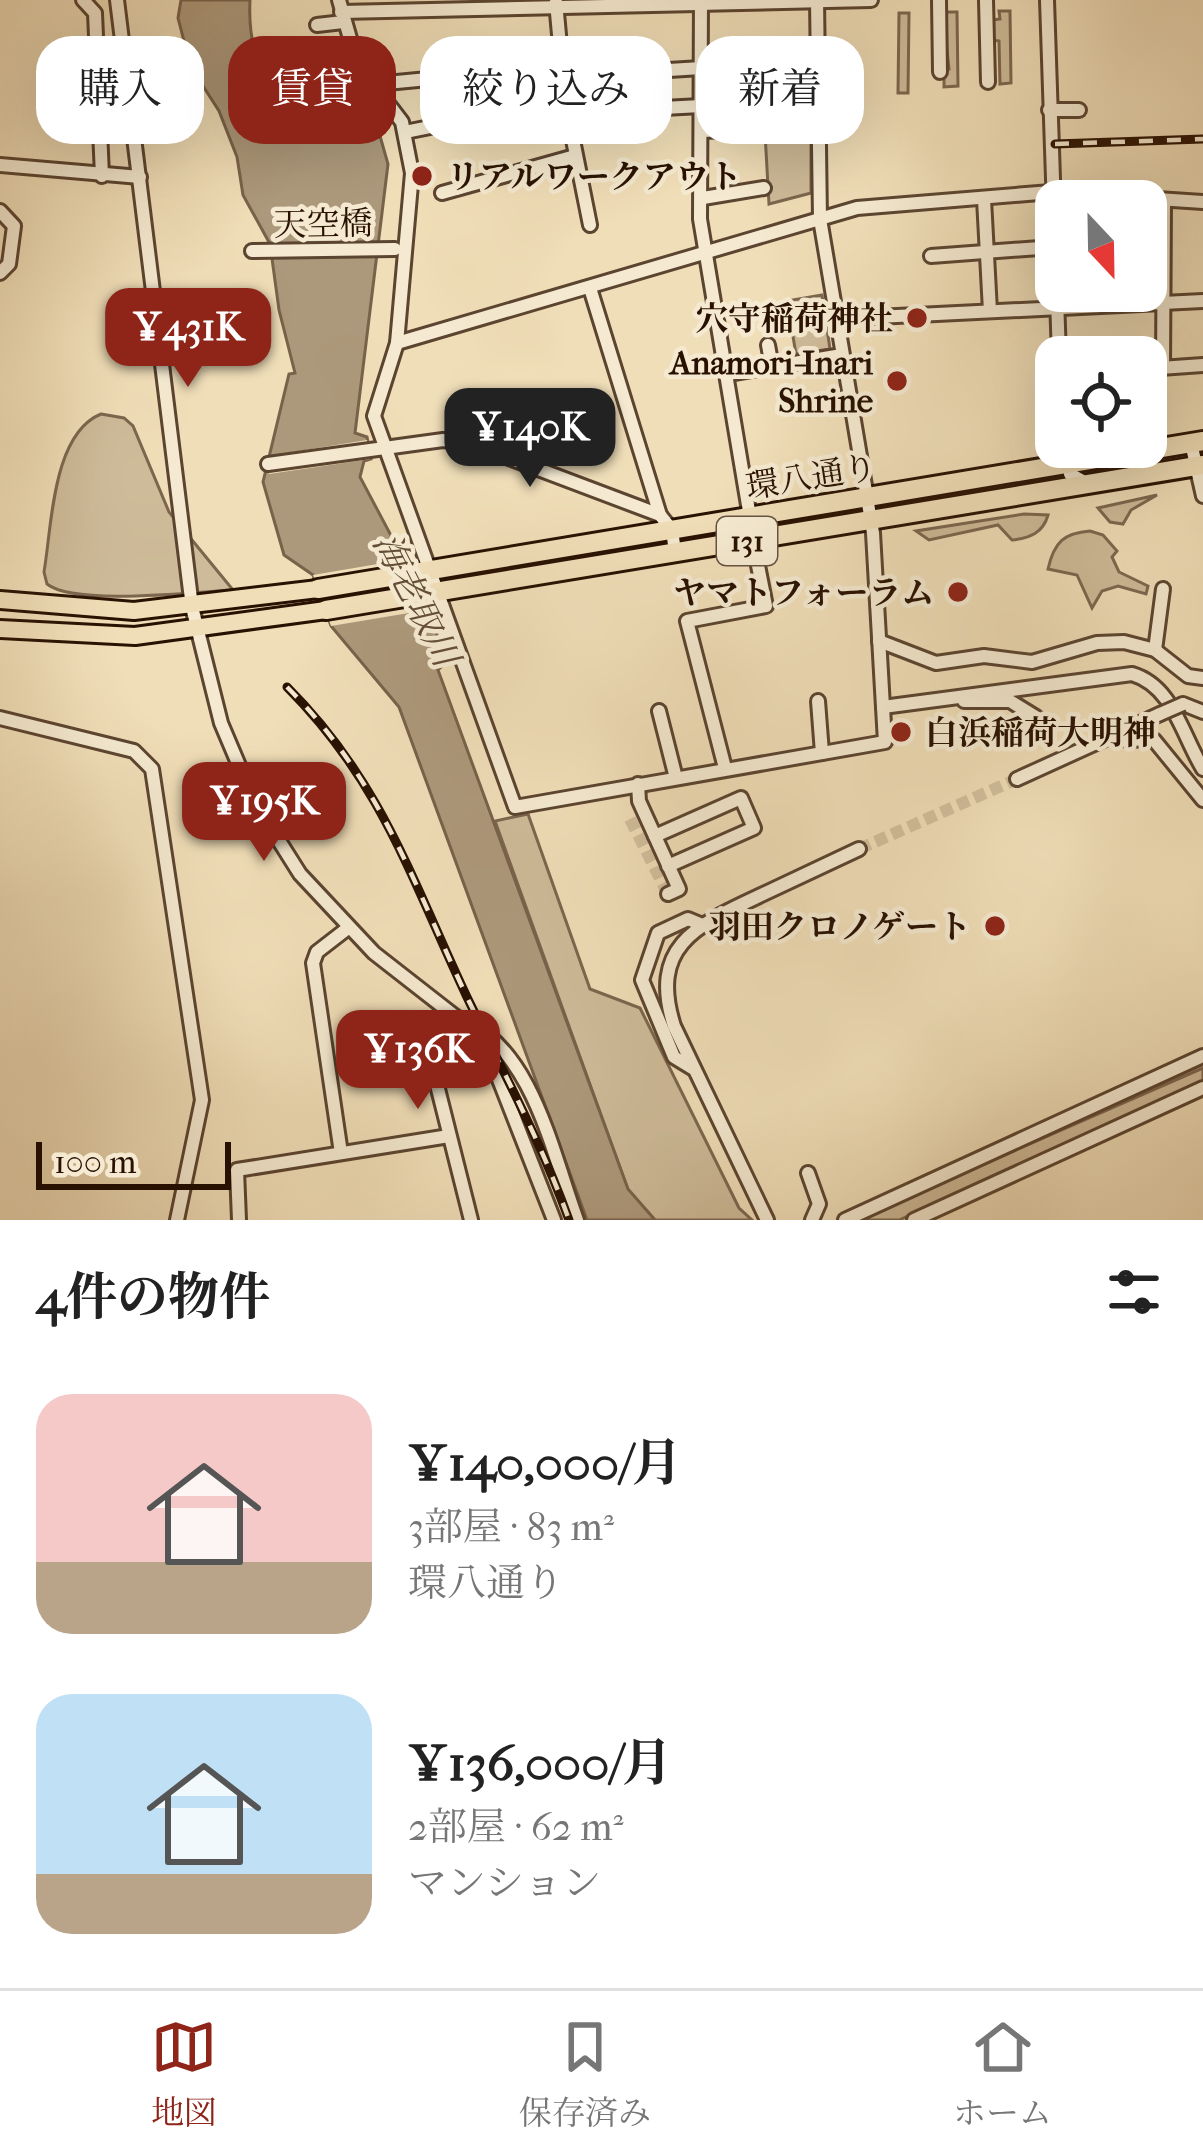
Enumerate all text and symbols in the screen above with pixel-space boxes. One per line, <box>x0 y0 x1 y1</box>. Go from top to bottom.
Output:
chip: 購入 <box>36 36 204 144</box>
chip: 賃貸 <box>228 36 396 144</box>
chip: 絞り込み <box>420 36 672 144</box>
chip: 新着 <box>696 36 864 144</box>
place label: リアルワークアウト <box>446 158 742 197</box>
marker: リアルワークアウト <box>409 163 435 189</box>
north arrow <box>1035 180 1167 312</box>
map controls <box>1035 180 1167 468</box>
street label: 天空橋 <box>273 204 373 245</box>
pin: ¥431K <box>104 288 272 390</box>
place label: 穴守稲荷神社 <box>695 300 893 339</box>
text: ¥431K <box>132 304 244 350</box>
marker: 穴守稲荷神社 <box>904 305 930 331</box>
button: locate <box>1035 336 1167 468</box>
place label: Anamori-Inari Shrine <box>668 344 874 421</box>
marker: Anamori-Inari Shrine <box>884 368 910 394</box>
pin: ¥140K <box>446 388 614 490</box>
text: ¥140K <box>471 404 589 450</box>
street label: 環八通り <box>743 448 879 507</box>
road number: 131 <box>717 517 777 565</box>
water label: 海老取川 <box>365 526 469 677</box>
place label: ヤマトフォーラム <box>673 574 934 613</box>
marker: ヤマトフォーラム <box>945 579 971 605</box>
place label: 白浜稲荷大明神 <box>925 714 1156 753</box>
marker: 白浜稲荷大明神 <box>888 719 914 745</box>
pin: ¥195K <box>180 762 348 864</box>
text: ¥195K <box>209 778 319 824</box>
place label: 羽田クロノゲート <box>708 908 971 947</box>
marker: 羽田クロノゲート <box>982 913 1008 939</box>
pin: ¥136K <box>334 1010 502 1112</box>
text: ¥136K <box>363 1026 473 1072</box>
scale bar <box>36 1136 231 1189</box>
text: 100 m <box>54 1143 137 1182</box>
icon: filters <box>1101 1259 1167 1325</box>
text: 4件の物件 <box>36 1267 270 1327</box>
text: ¥140,000/月 <box>408 1433 683 1493</box>
icon: home <box>132 1442 276 1586</box>
text: 3部屋 · 83 m² <box>408 1504 614 1550</box>
text: 環八通り <box>408 1560 564 1606</box>
text: ¥136,000/月 <box>408 1733 673 1793</box>
icon: home <box>132 1742 276 1886</box>
text: 2部屋 · 62 m² <box>408 1804 624 1850</box>
text: マンション <box>408 1860 601 1906</box>
tab: 地図 <box>151 2014 217 2133</box>
tab: 保存済み <box>519 2014 651 2133</box>
tab: ホーム <box>953 2014 1052 2133</box>

